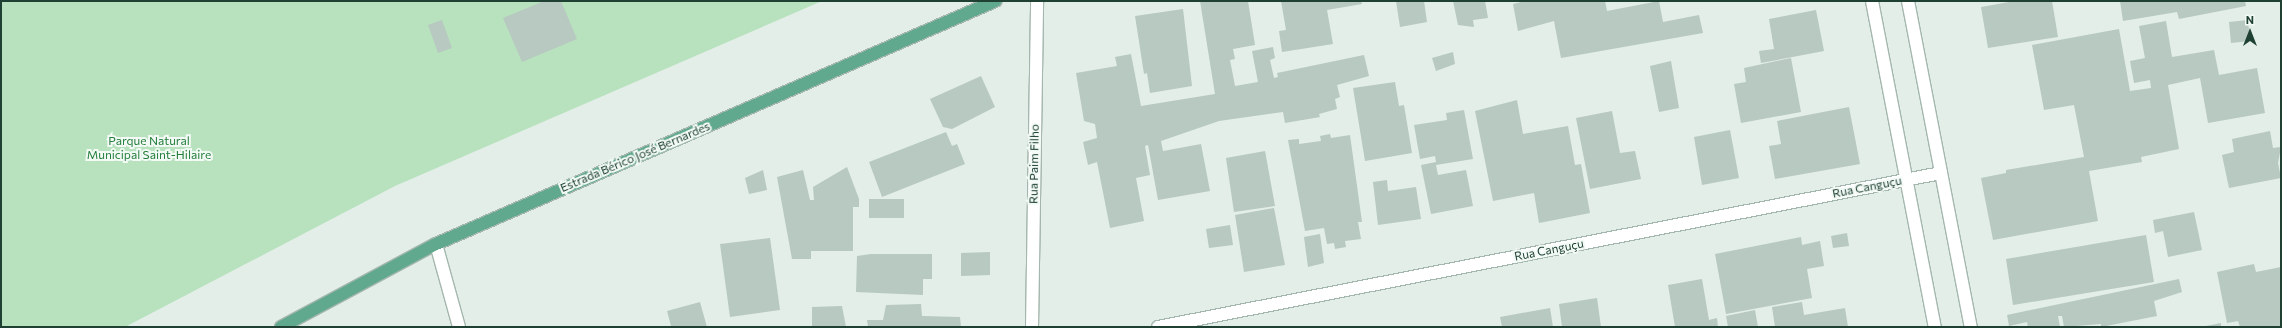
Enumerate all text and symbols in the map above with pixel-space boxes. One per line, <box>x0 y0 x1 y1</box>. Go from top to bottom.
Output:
north arrow <box>2230 12 2270 52</box>
text: N <box>2246 13 2254 26</box>
street label: Estrada Bérico José Bernardes <box>558 119 712 195</box>
street label: Rua Paim Filho <box>1026 124 1042 204</box>
park label: Parque Natural Municipal Saint-Hilaire <box>87 134 211 162</box>
street label: Rua Canguçu <box>1831 173 1903 201</box>
street label: Rua Canguçu <box>1513 236 1585 264</box>

